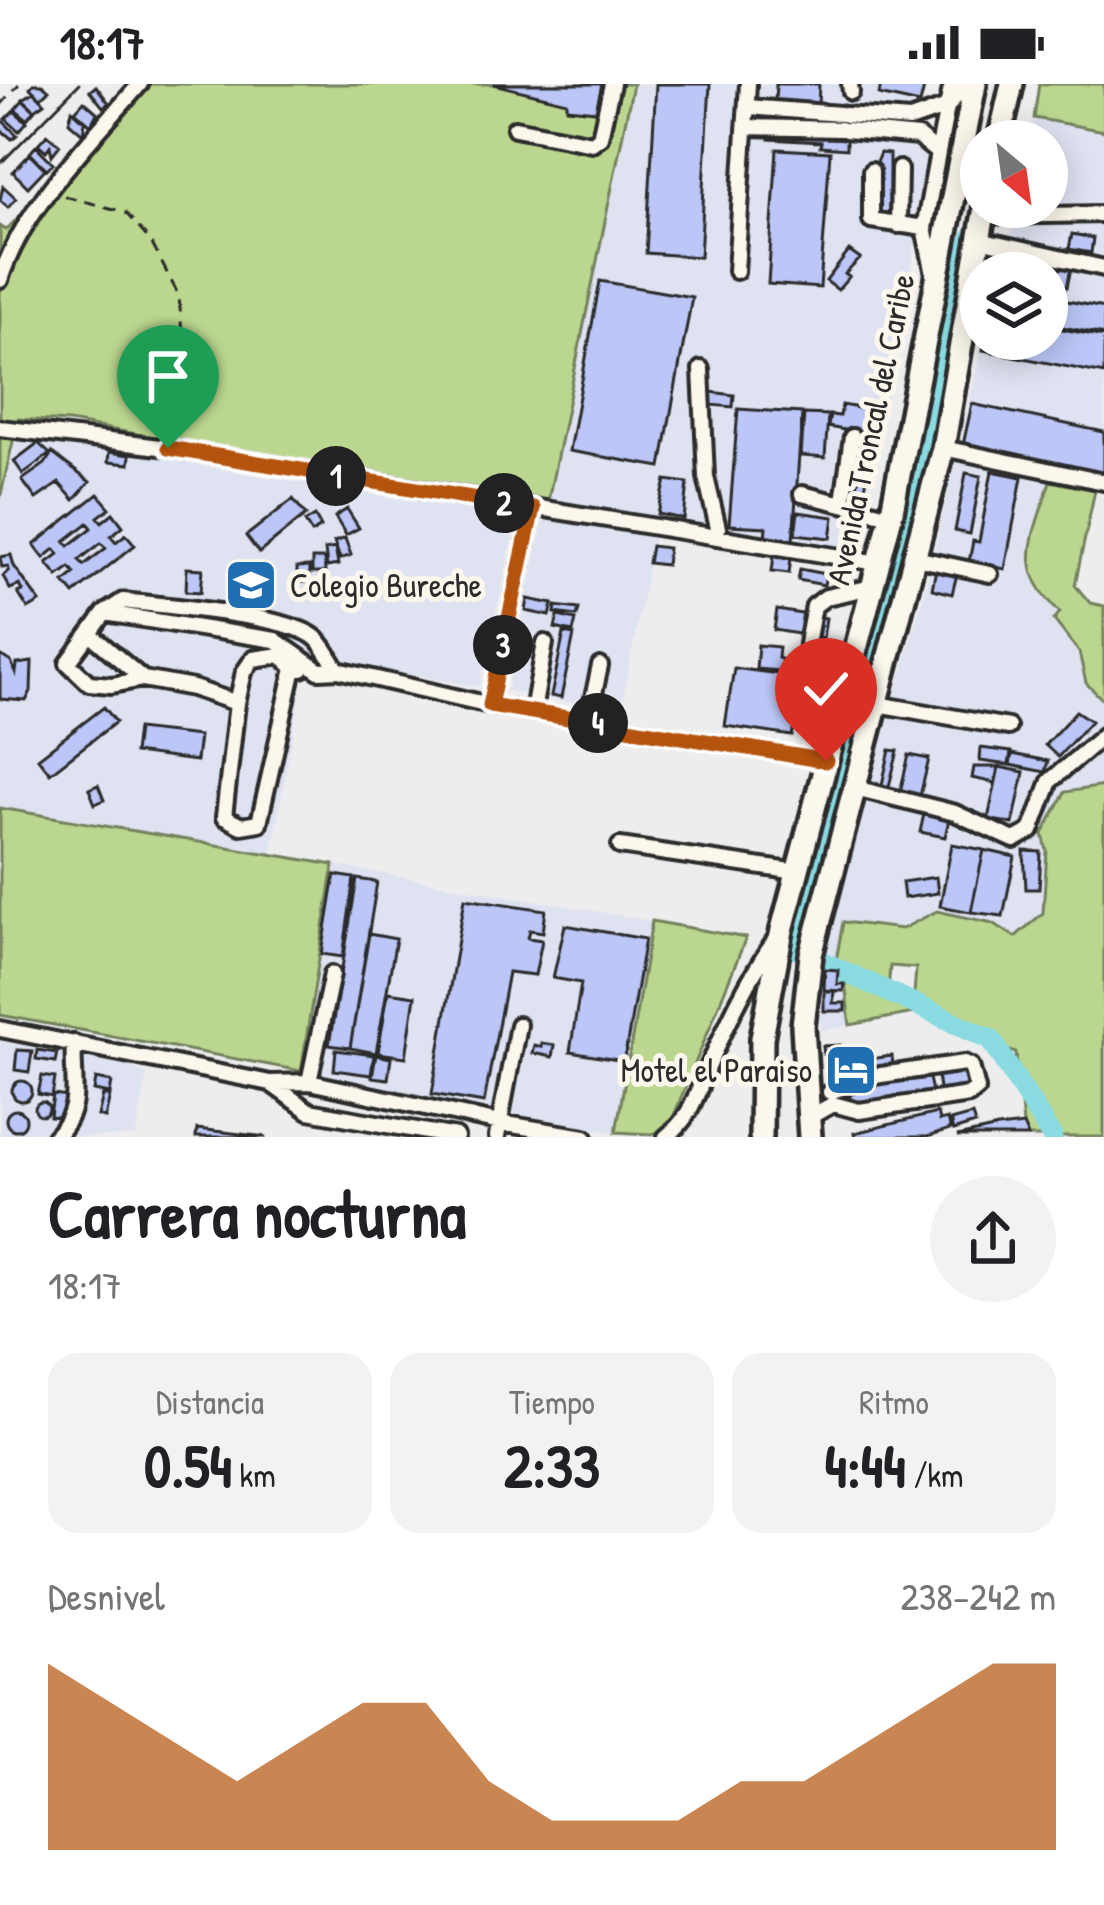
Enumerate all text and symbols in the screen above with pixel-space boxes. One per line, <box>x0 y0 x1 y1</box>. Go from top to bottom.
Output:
text: 18:17 <box>60 12 145 73</box>
north arrow <box>960 120 1068 228</box>
map controls <box>960 120 1068 360</box>
button: layers <box>960 252 1068 360</box>
street label: Avenida Troncal del Caribe <box>816 269 924 589</box>
pin <box>117 325 219 448</box>
icon: arrive <box>135 343 201 409</box>
pin: 1 <box>306 446 366 506</box>
text: 1 <box>330 454 342 498</box>
pin: 2 <box>474 473 534 533</box>
text: 2 <box>496 481 512 525</box>
school or university icon: Colegio Bureche <box>223 557 279 613</box>
place label: Colegio Bureche <box>290 563 482 608</box>
pin: 3 <box>473 615 533 675</box>
text: 3 <box>496 623 510 667</box>
pin <box>775 638 877 761</box>
icon: check <box>793 656 859 722</box>
pin: 4 <box>568 693 628 753</box>
text: 4 <box>592 701 604 745</box>
hotel icon: Motel el Paraiso <box>823 1042 879 1098</box>
place label: Motel el Paraiso <box>621 1048 812 1092</box>
text: Carrera nocturna <box>48 1168 466 1258</box>
button: share <box>930 1176 1056 1302</box>
text: 18:17 <box>48 1258 122 1311</box>
text: Distancia <box>156 1380 264 1424</box>
text: Tiempo <box>509 1380 595 1424</box>
text: Ritmo <box>859 1380 929 1424</box>
text: 0.54 <box>144 1424 232 1506</box>
text: 2:33 <box>504 1424 600 1506</box>
text: 4:44 <box>824 1424 906 1506</box>
text: km <box>232 1453 276 1497</box>
text: /km <box>906 1453 964 1497</box>
text: Desnivel <box>48 1569 165 1622</box>
text: 238–242 m <box>900 1569 1056 1622</box>

